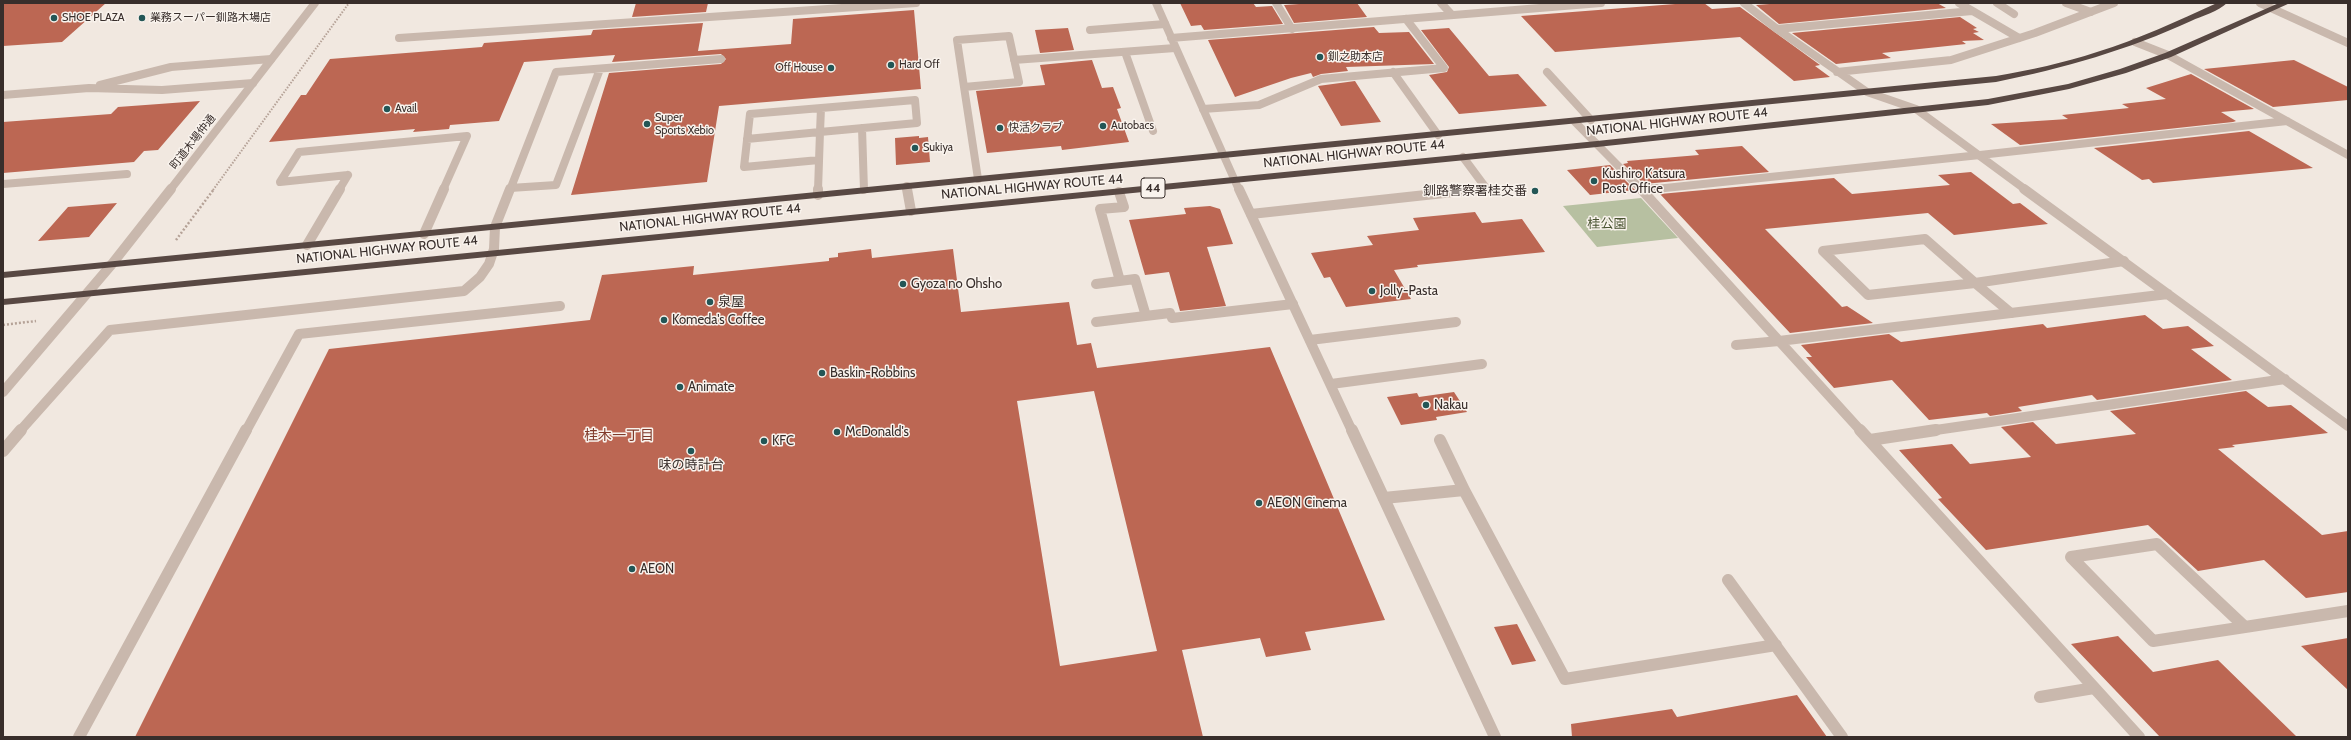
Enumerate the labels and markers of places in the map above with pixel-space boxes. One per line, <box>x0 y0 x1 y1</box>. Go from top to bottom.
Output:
place label: SHOE PLAZA <box>62 11 125 25</box>
place label: 業務スーパー釧路木場店 <box>150 11 271 25</box>
marker: SHOE PLAZA <box>49 13 59 23</box>
marker: 業務スーパー釧路木場店 <box>137 13 147 23</box>
place label: 釧之助本店 <box>1328 50 1383 64</box>
marker: 釧之助本店 <box>1315 52 1325 62</box>
place label: Hard Off <box>899 58 940 72</box>
marker: Hard Off <box>886 60 896 70</box>
place label: Off House <box>775 61 823 75</box>
marker: Off House <box>826 63 836 73</box>
place label: Avail <box>395 102 417 116</box>
marker: Avail <box>382 104 392 114</box>
place label: Super Sports Xebio <box>655 111 714 137</box>
marker: Super Sports Xebio <box>642 119 652 129</box>
place label: Autobacs <box>1111 119 1154 133</box>
place label: 快活クラブ <box>1008 121 1063 135</box>
marker: Autobacs <box>1098 121 1108 131</box>
marker: 快活クラブ <box>995 123 1005 133</box>
place label: Sukiya <box>923 141 953 155</box>
marker: Sukiya <box>910 143 920 153</box>
place label: Kushiro Katsura Post Office <box>1602 166 1685 197</box>
marker: Kushiro Katsura Post Office <box>1589 176 1599 186</box>
place label: 釧路警察署桂交番 <box>1423 183 1527 199</box>
marker: 釧路警察署桂交番 <box>1530 186 1540 196</box>
place label: Gyoza no Ohsho <box>911 276 1002 292</box>
marker: Gyoza no Ohsho <box>898 279 908 289</box>
place label: Jolly-Pasta <box>1380 283 1438 299</box>
marker: Jolly-Pasta <box>1367 286 1377 296</box>
place label: 泉屋 <box>718 294 744 310</box>
marker: 泉屋 <box>705 297 715 307</box>
place label: Komeda's Coffee <box>672 312 764 328</box>
marker: Komeda's Coffee <box>659 315 669 325</box>
place label: Baskin-Robbins <box>830 365 915 381</box>
marker: Baskin-Robbins <box>817 368 827 378</box>
place label: Animate <box>688 379 735 395</box>
marker: Animate <box>675 382 685 392</box>
place label: Nakau <box>1434 397 1468 413</box>
marker: Nakau <box>1421 400 1431 410</box>
place label: McDonald's <box>845 424 909 440</box>
marker: McDonald's <box>832 427 842 437</box>
place label: KFC <box>772 433 794 449</box>
marker: KFC <box>759 436 769 446</box>
marker: 味の時計台 <box>686 446 696 456</box>
place label: 味の時計台 <box>659 457 723 473</box>
place label: AEON Cinema <box>1267 495 1347 511</box>
marker: AEON Cinema <box>1254 498 1264 508</box>
place label: AEON <box>640 561 674 577</box>
marker: AEON <box>627 564 637 574</box>

